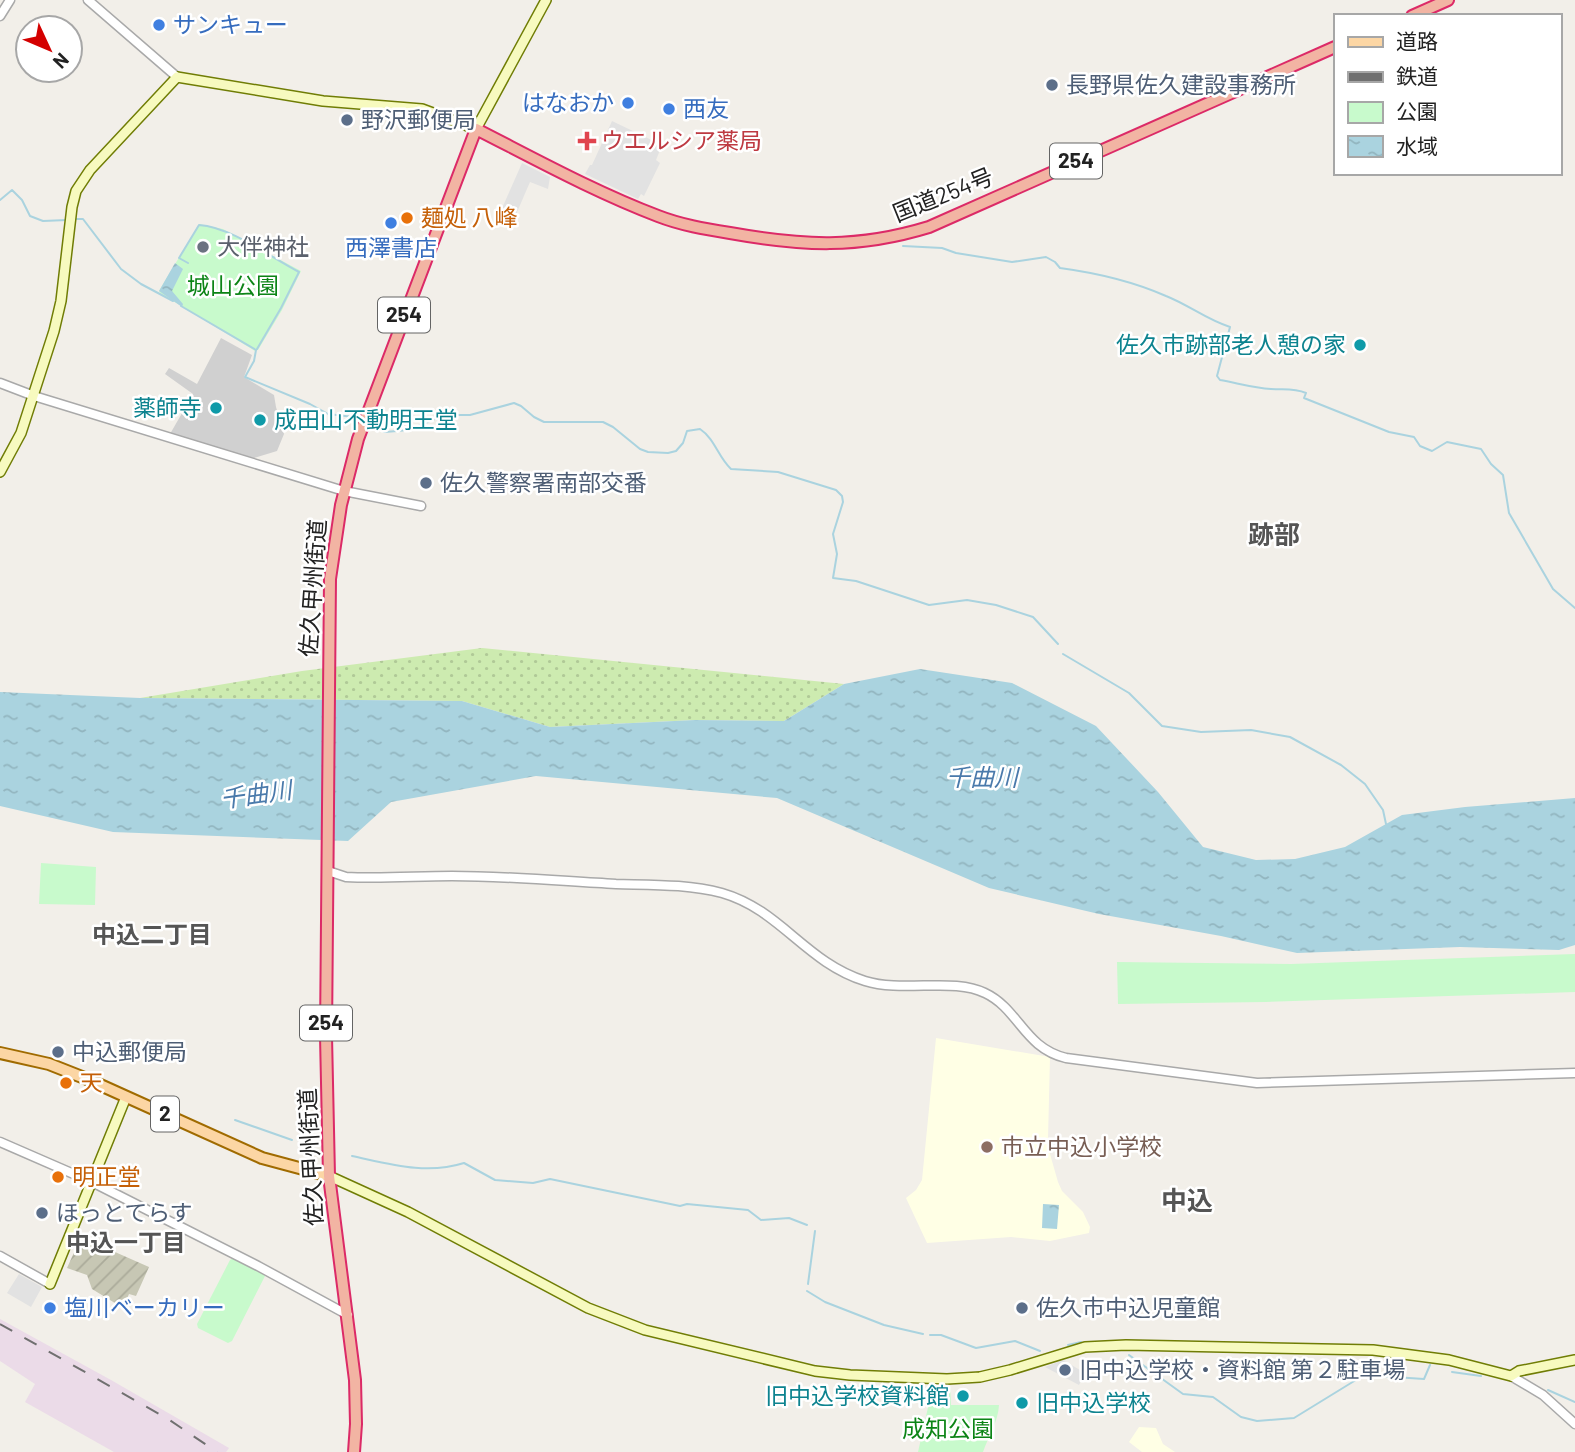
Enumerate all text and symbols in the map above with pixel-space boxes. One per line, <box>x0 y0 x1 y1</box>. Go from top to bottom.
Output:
place label: サンキュー <box>173 10 288 38</box>
north arrow <box>14 14 84 84</box>
legend <box>1334 14 1561 175</box>
marker: サンキュー <box>151 17 167 33</box>
text: 道路 <box>1396 28 1438 53</box>
text: N <box>49 49 74 74</box>
text: 鉄道 <box>1396 63 1438 88</box>
place label: 長野県佐久建設事務所 <box>1066 70 1296 98</box>
marker: 長野県佐久建設事務所 <box>1044 77 1060 93</box>
place label: はなおか <box>522 88 614 116</box>
place label: 西友 <box>683 94 729 122</box>
marker: はなおか <box>620 95 636 111</box>
text: 公園 <box>1396 98 1438 123</box>
marker: 西友 <box>661 101 677 117</box>
place label: 野沢郵便局 <box>361 105 476 133</box>
marker: 野沢郵便局 <box>339 112 355 128</box>
place label: ウエルシア薬局 <box>601 126 762 154</box>
marker: ウエルシア薬局 <box>579 133 595 149</box>
text: 水域 <box>1396 133 1438 158</box>
road number: 254 <box>1050 144 1102 178</box>
street label: 国道254号 <box>888 161 997 227</box>
place label: 麺処 八峰 <box>421 203 518 231</box>
marker: 麺処 八峰 <box>399 210 415 226</box>
marker: 西澤書店 <box>383 215 399 231</box>
place label: 大伴神社 <box>217 232 309 260</box>
place label: 西澤書店 <box>345 233 437 261</box>
marker: 大伴神社 <box>195 239 211 255</box>
park label: 城山公園 <box>187 271 279 299</box>
road number: 254 <box>378 298 430 332</box>
place label: 佐久市跡部老人憩の家 <box>1116 330 1346 358</box>
marker: 佐久市跡部老人憩の家 <box>1352 337 1368 353</box>
place label: 薬師寺 <box>133 393 202 421</box>
marker: 薬師寺 <box>208 400 224 416</box>
place label: 成田山不動明王堂 <box>274 405 458 433</box>
marker: 成田山不動明王堂 <box>252 412 268 428</box>
place label: 佐久警察署南部交番 <box>440 468 647 496</box>
marker: 佐久警察署南部交番 <box>418 475 434 491</box>
street label: 佐久甲州街道 <box>293 518 331 658</box>
district label: 跡部 <box>1248 518 1300 549</box>
water label: 千曲川 <box>946 762 1021 791</box>
water label: 千曲川 <box>218 774 296 813</box>
district label: 中込二丁目 <box>92 919 212 948</box>
road number: 254 <box>300 1006 352 1040</box>
place label: 中込郵便局 <box>72 1037 187 1065</box>
marker: 中込郵便局 <box>50 1044 66 1060</box>
place label: 天 <box>80 1068 103 1096</box>
marker: 天 <box>58 1075 74 1091</box>
street label: 佐久甲州街道 <box>292 1087 328 1227</box>
road number: 2 <box>151 1096 179 1132</box>
place label: 市立中込小学校 <box>1001 1132 1162 1160</box>
marker: 市立中込小学校 <box>979 1139 995 1155</box>
place label: 明正堂 <box>72 1162 141 1190</box>
marker: 明正堂 <box>50 1169 66 1185</box>
district label: 中込 <box>1161 1184 1213 1215</box>
place label: ほっとてらす <box>56 1198 193 1226</box>
marker: ほっとてらす <box>34 1205 50 1221</box>
district label: 中込一丁目 <box>66 1227 186 1256</box>
place label: 塩川ベーカリー <box>64 1293 225 1321</box>
place label: 佐久市中込児童館 <box>1036 1293 1220 1321</box>
marker: 塩川ベーカリー <box>42 1300 58 1316</box>
marker: 佐久市中込児童館 <box>1014 1300 1030 1316</box>
place label: 旧中込学校・資料館 第２駐車場 <box>1079 1355 1406 1383</box>
marker: 旧中込学校・資料館 第２駐車場 <box>1057 1362 1073 1378</box>
place label: 旧中込学校資料館 <box>765 1381 949 1409</box>
marker: 旧中込学校資料館 <box>955 1388 971 1404</box>
place label: 旧中込学校 <box>1036 1388 1151 1416</box>
marker: 旧中込学校 <box>1014 1395 1030 1411</box>
park label: 成知公園 <box>902 1414 994 1442</box>

